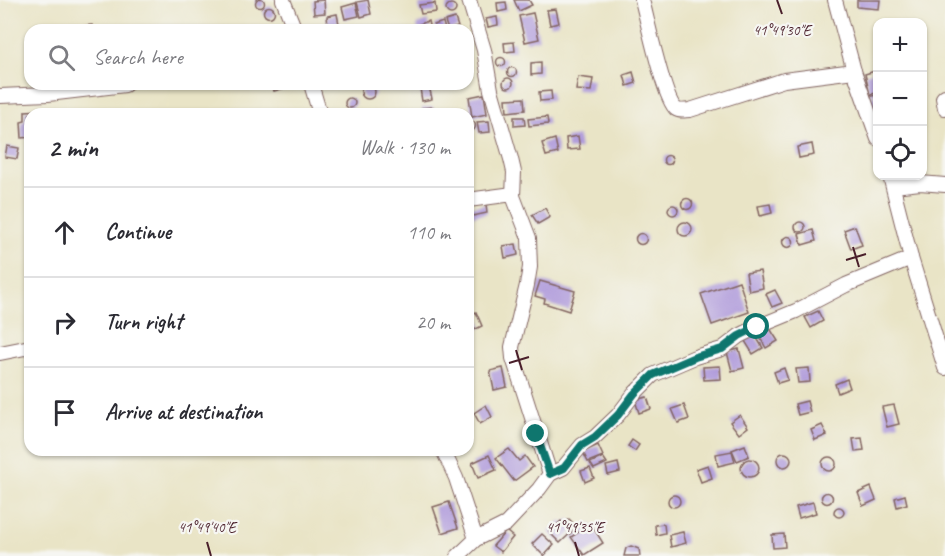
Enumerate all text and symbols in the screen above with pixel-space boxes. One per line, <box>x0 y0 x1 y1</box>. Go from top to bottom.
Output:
map controls <box>873 18 927 180</box>
button: + <box>873 18 927 72</box>
text: 41°49'30"E <box>753 21 813 40</box>
search box <box>24 24 474 90</box>
icon: search <box>45 41 78 74</box>
text: Search here <box>93 43 183 71</box>
button: − <box>873 72 927 126</box>
button: locate <box>873 126 927 180</box>
text: 2 min <box>48 131 98 164</box>
text: Walk · 130 m <box>360 135 450 160</box>
icon: ahead <box>48 216 81 249</box>
text: Continue <box>105 218 171 246</box>
text: 110 m <box>407 220 450 245</box>
icon: right <box>48 306 81 339</box>
text: Turn right <box>105 308 182 336</box>
text: 20 m <box>416 310 450 335</box>
route start <box>743 313 769 339</box>
icon: arrive <box>48 396 81 429</box>
text: Arrive at destination <box>105 398 262 426</box>
route end <box>522 420 548 446</box>
text: 41°49'40"E <box>178 518 238 537</box>
text: 41°49'35"E <box>546 518 606 537</box>

